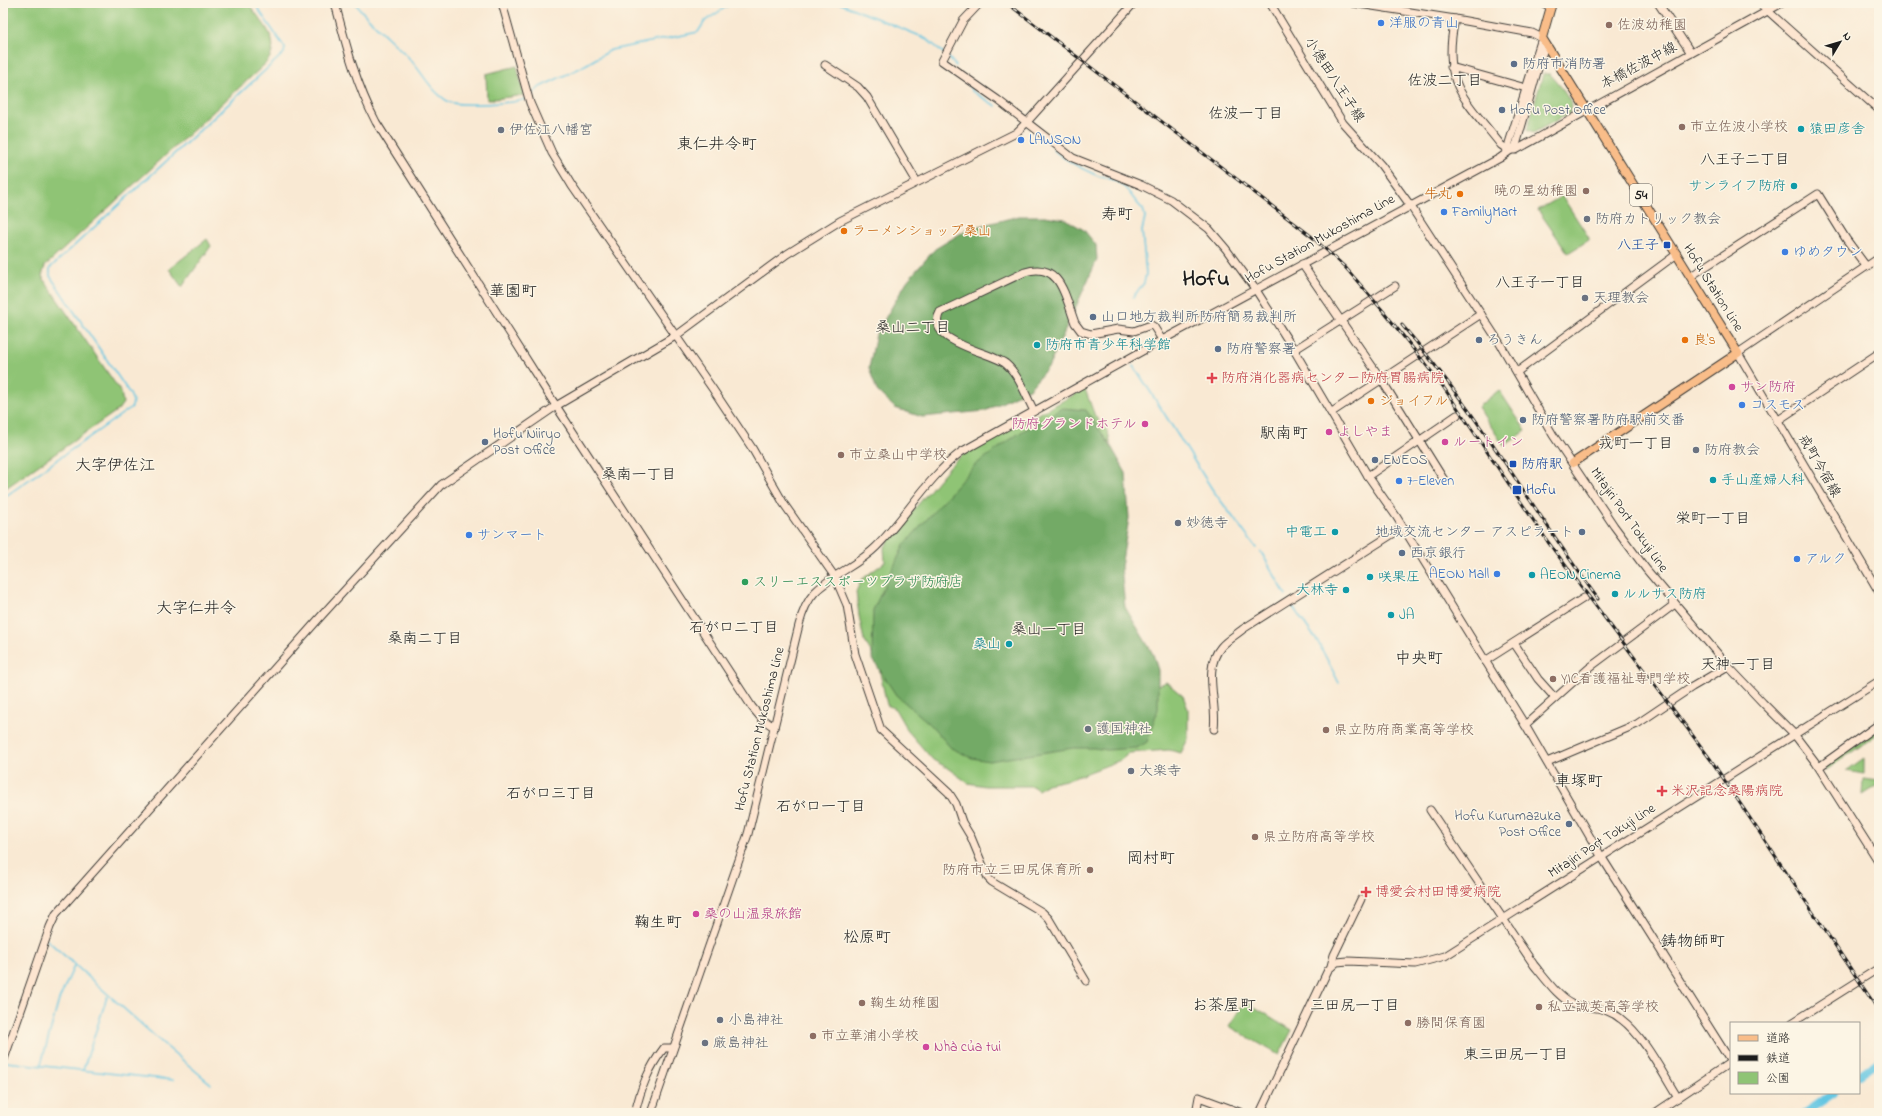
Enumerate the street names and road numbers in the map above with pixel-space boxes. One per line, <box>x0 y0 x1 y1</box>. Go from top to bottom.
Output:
street label: 小徳田八王子線 <box>1299 33 1369 127</box>
street label: 本橋佐波中線 <box>1597 37 1681 95</box>
road number: 54 <box>1630 184 1652 206</box>
street label: Hofu Station Mukoshima Line <box>1241 189 1399 289</box>
street label: Hofu Station Line <box>1677 240 1749 337</box>
street label: 戒町今宿線 <box>1792 430 1846 502</box>
street label: Mitajiri Port Tokuji Line <box>1585 463 1674 577</box>
street label: Hofu Station Mukoshima Line <box>729 644 791 813</box>
street label: Mitajiri Port Tokuji Line <box>1544 798 1660 884</box>

